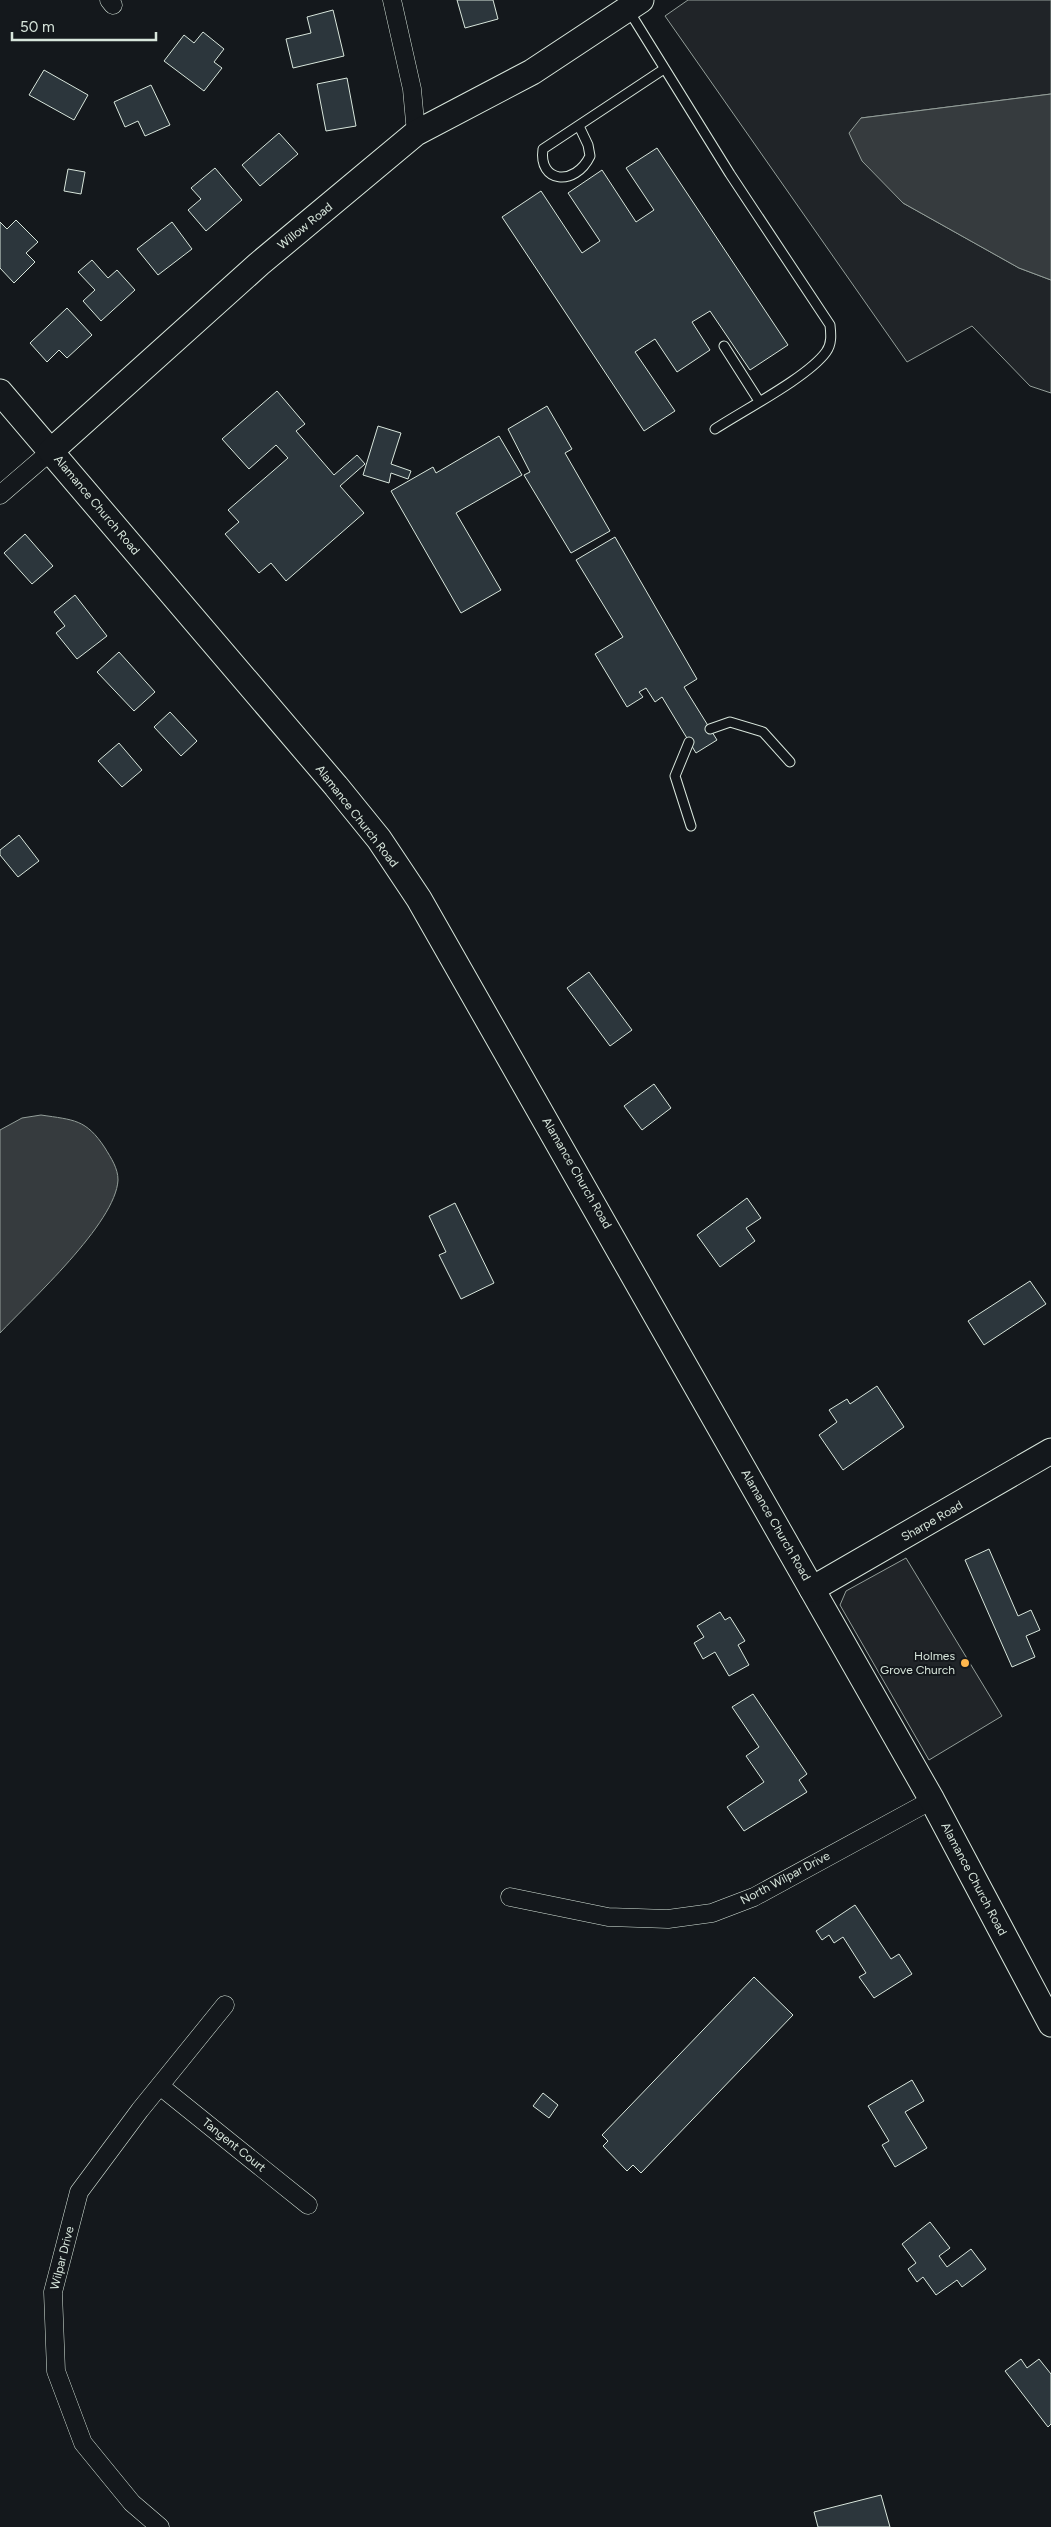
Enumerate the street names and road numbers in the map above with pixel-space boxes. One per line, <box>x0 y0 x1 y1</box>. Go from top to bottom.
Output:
street label: Willow Road <box>275 200 335 252</box>
street label: Alamance Church Road <box>51 452 143 558</box>
street label: Alamance Church Road <box>313 762 401 870</box>
street label: Alamance Church Road <box>539 1115 615 1231</box>
street label: Alamance Church Road <box>738 1467 814 1583</box>
street label: Sharpe Road <box>899 1498 965 1544</box>
street label: Alamance Church Road <box>938 1820 1010 1938</box>
street label: North Wilpar Drive <box>738 1848 833 1908</box>
street label: Tangent Court <box>200 2115 269 2175</box>
street label: Wilpar Drive <box>47 2224 77 2291</box>

